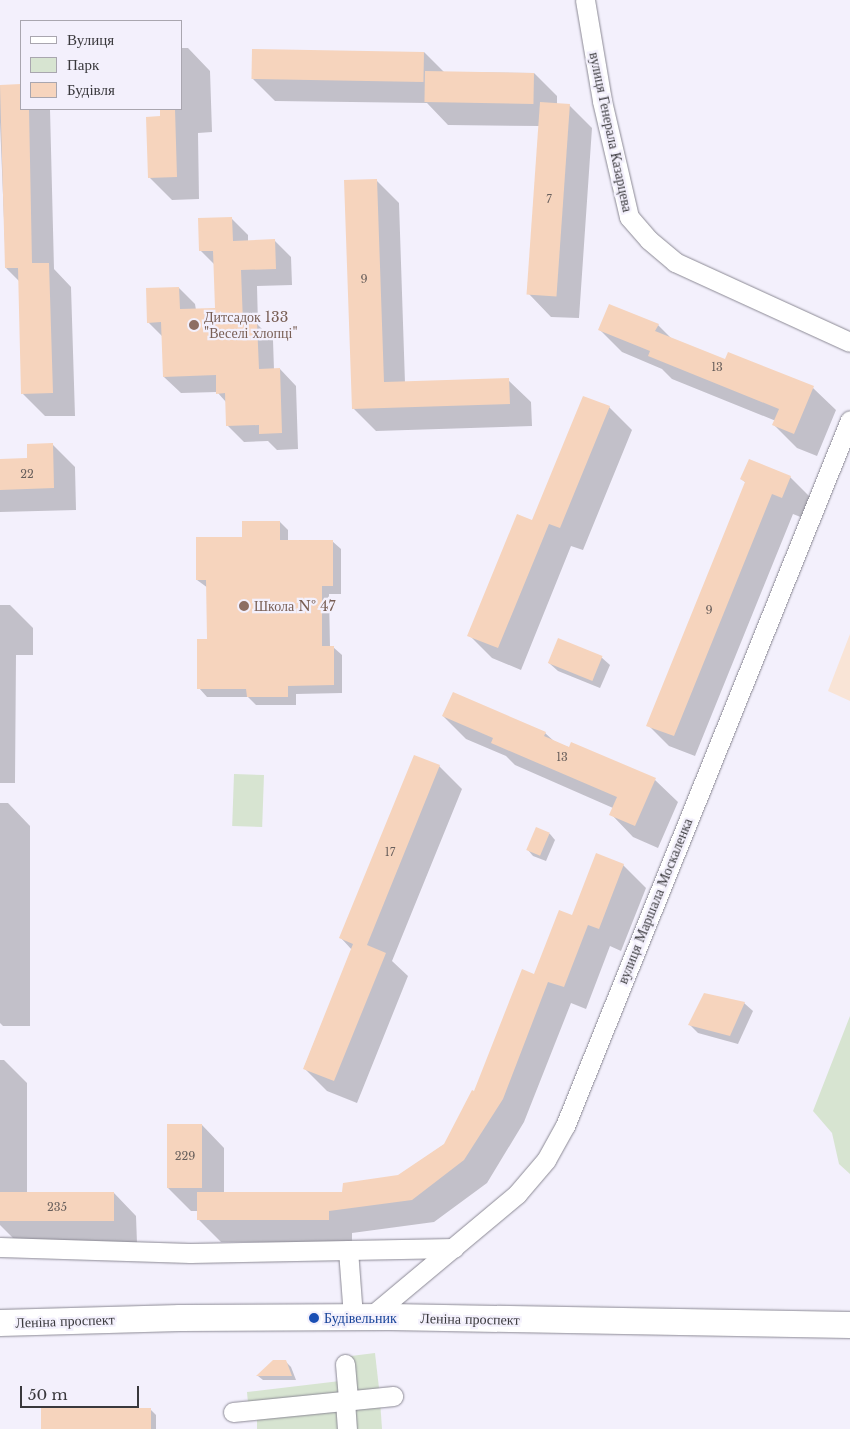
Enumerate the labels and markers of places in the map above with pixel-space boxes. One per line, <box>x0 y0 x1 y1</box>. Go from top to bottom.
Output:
place label: Дитсадок 133 "Веселі хлопці" <box>204 309 298 342</box>
marker: Дитсадок 133 "Веселі хлопці" <box>188 319 200 331</box>
place label: Школа № 47 <box>254 598 335 614</box>
marker: Школа № 47 <box>238 600 250 612</box>
place label: Будівельник <box>324 1310 397 1326</box>
marker: Будівельник <box>308 1312 320 1324</box>

